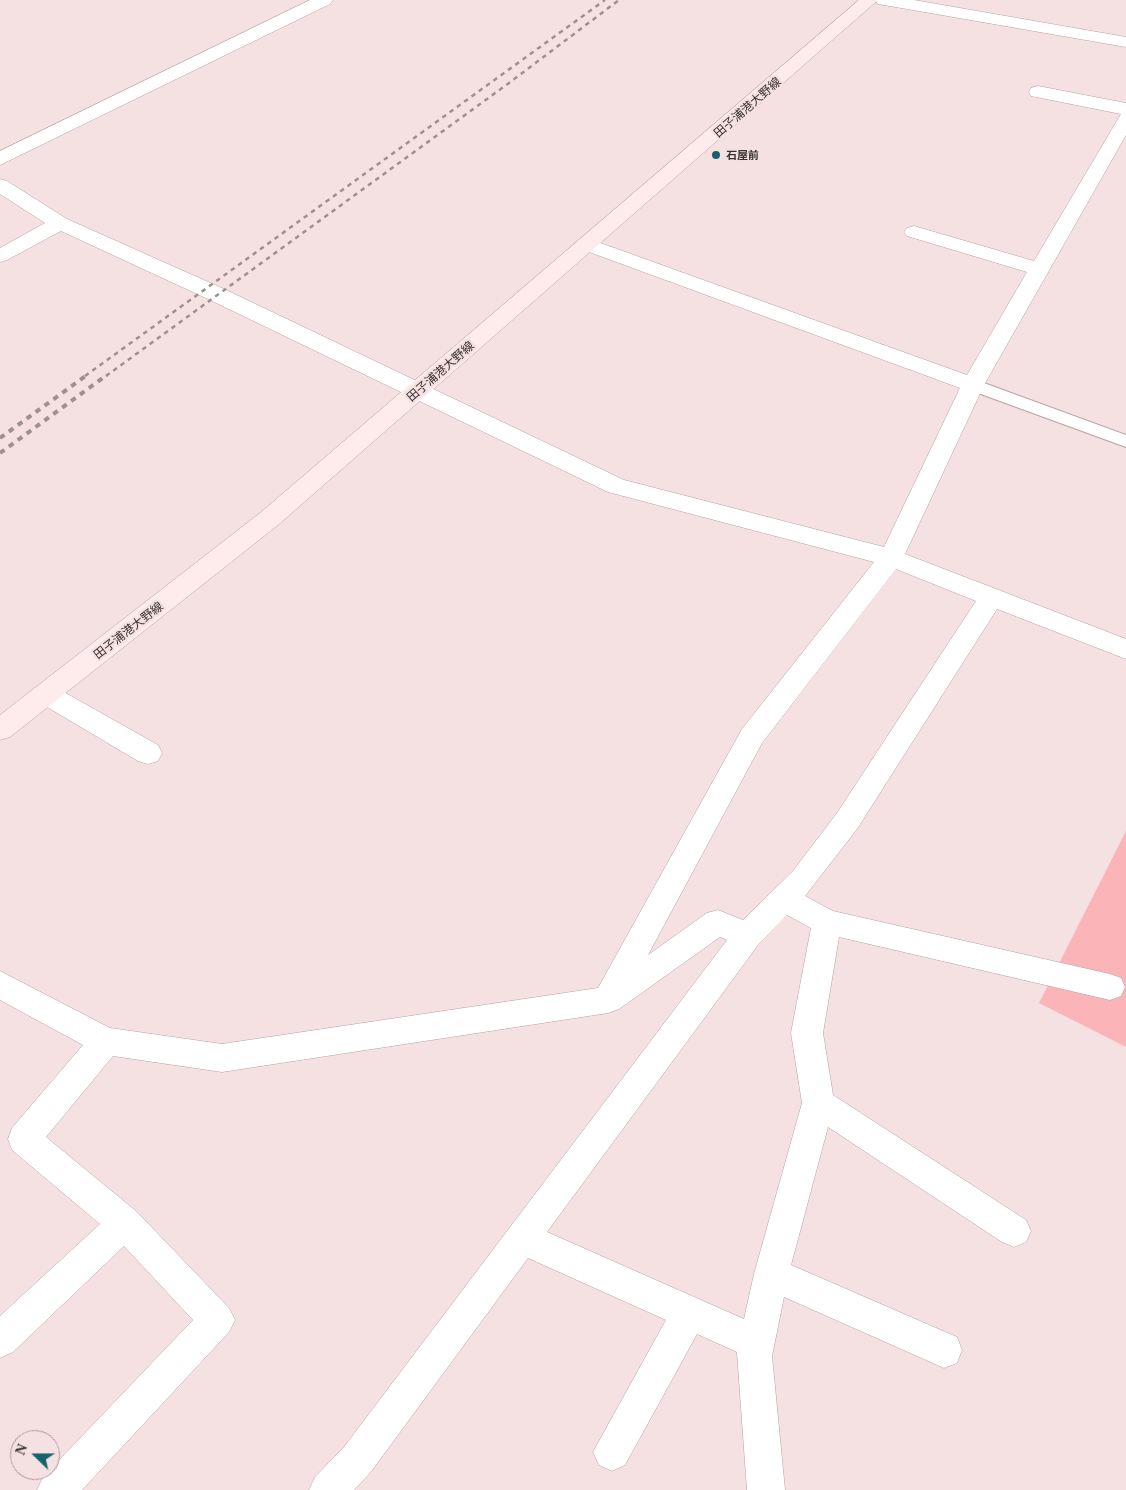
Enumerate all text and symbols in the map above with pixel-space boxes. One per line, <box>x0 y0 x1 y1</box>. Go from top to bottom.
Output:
street label: 田子浦港大野線 <box>711 74 783 140</box>
place label: 石屋前 <box>726 148 759 162</box>
marker: 石屋前 <box>710 149 722 161</box>
street label: 田子浦港大野線 <box>404 338 476 404</box>
street label: 田子浦港大野線 <box>90 598 166 662</box>
north arrow <box>10 1430 60 1480</box>
text: N <box>13 1442 30 1457</box>

